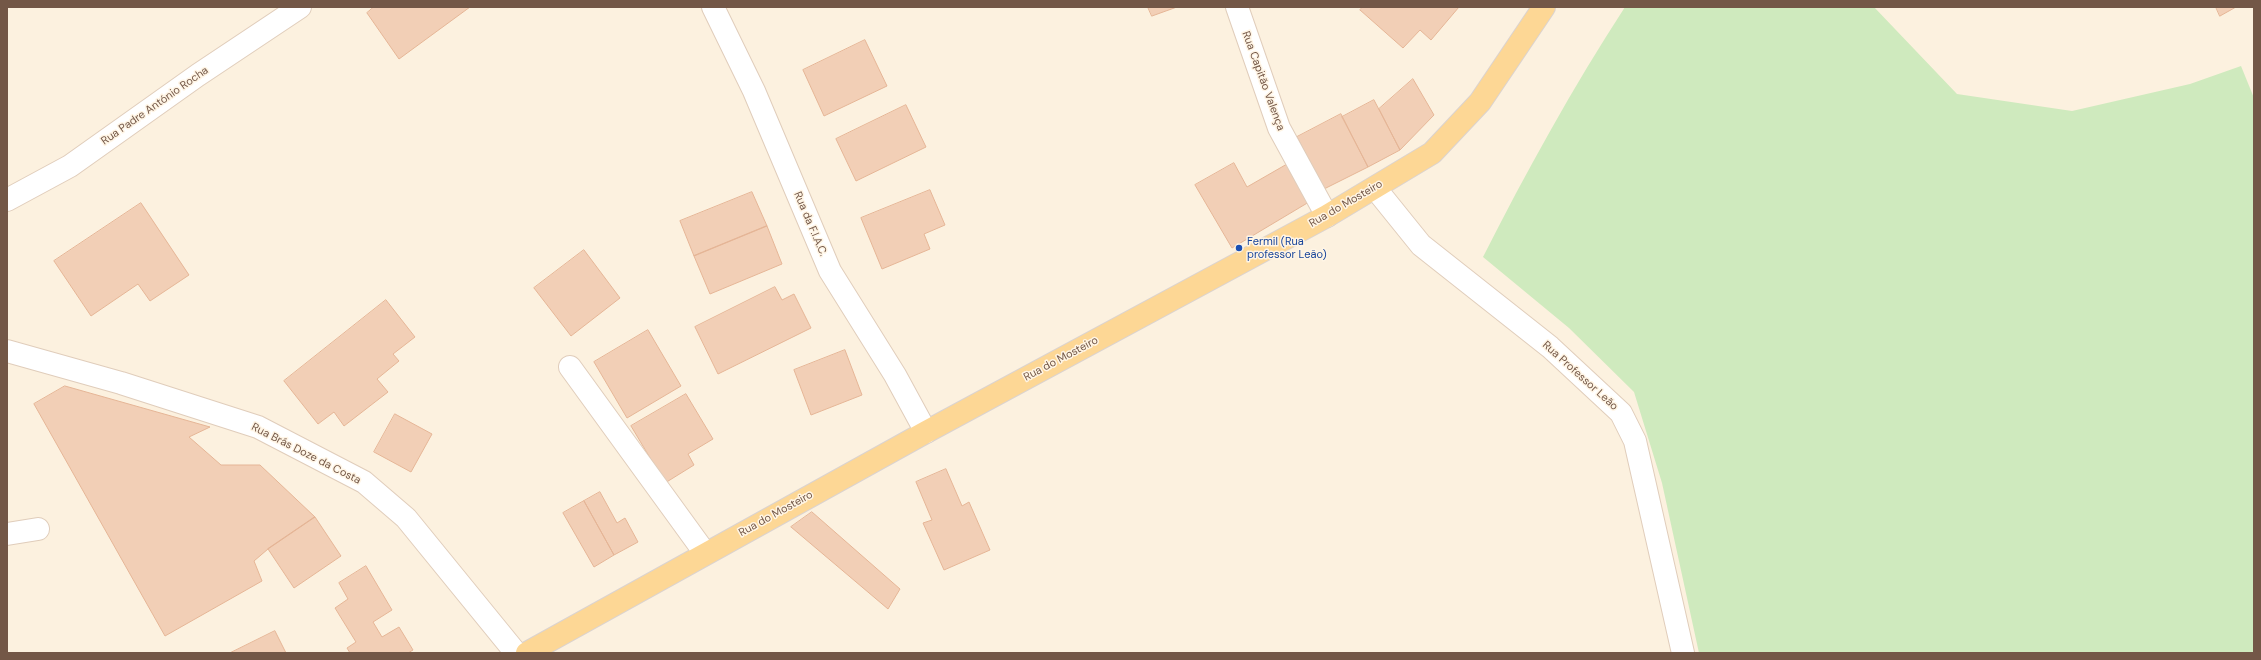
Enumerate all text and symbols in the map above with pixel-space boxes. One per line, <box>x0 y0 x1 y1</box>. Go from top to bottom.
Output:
street label: Rua Capitão Valença <box>1239 29 1287 133</box>
street label: Rua Padre António Rocha <box>99 64 211 148</box>
street label: Rua do Mosteiro <box>1307 178 1385 230</box>
street label: Rua da F.I.A.C. <box>790 190 830 258</box>
place label: Fermil (Rua professor Leão) <box>1247 235 1327 261</box>
marker: Fermil (Rua professor Leão) <box>1234 243 1244 253</box>
street label: Rua do Mosteiro <box>1021 334 1101 384</box>
street label: Rua Professor Leão <box>1539 339 1621 413</box>
street label: Rua Brás Doze da Costa <box>249 421 363 487</box>
street label: Rua do Mosteiro <box>737 488 815 540</box>

